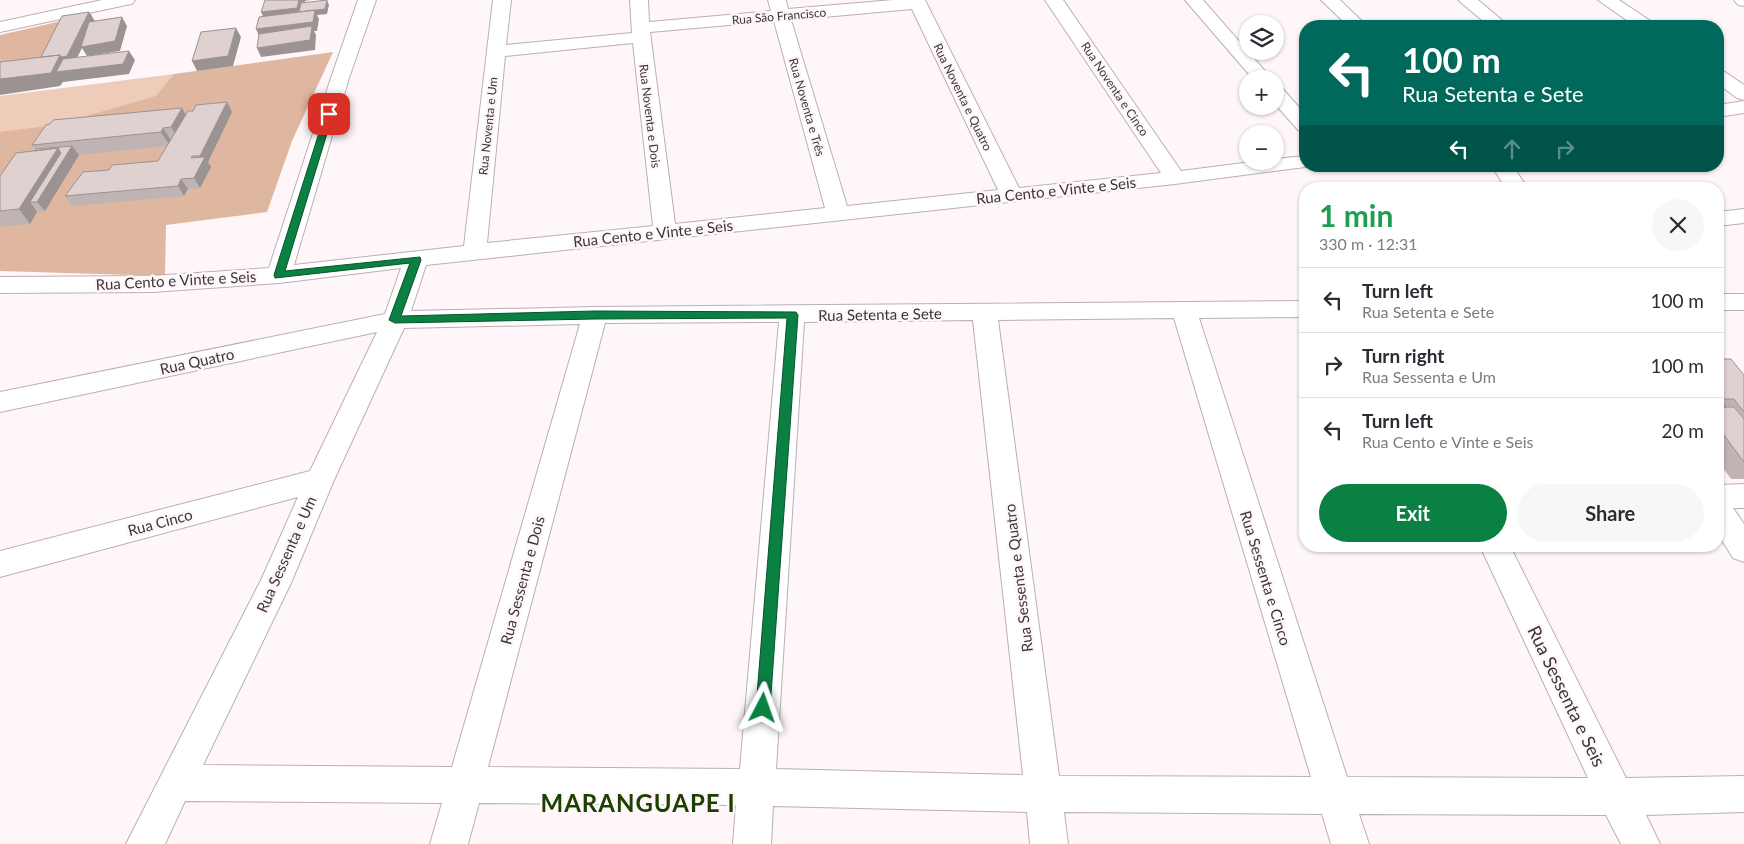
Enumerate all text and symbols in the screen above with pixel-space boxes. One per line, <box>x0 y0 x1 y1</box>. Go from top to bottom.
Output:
street label: Rua São Francisco <box>731 4 827 28</box>
map controls <box>1239 15 1284 170</box>
button: layers <box>1239 15 1284 60</box>
text: 100 m <box>1402 38 1501 80</box>
street label: Rua Noventa e Cinco <box>1078 39 1152 139</box>
icon: left <box>1319 40 1384 105</box>
street label: Rua Noventa e Quatro <box>930 41 996 153</box>
street label: Rua Noventa e Três <box>786 56 828 158</box>
street label: Rua Noventa e Dois <box>636 63 664 169</box>
button: + <box>1239 70 1284 115</box>
street label: Rua Noventa e Um <box>475 76 501 176</box>
text: Rua Setenta e Sete <box>1402 80 1584 107</box>
pin <box>308 93 350 135</box>
icon: arrive <box>315 100 343 128</box>
button: − <box>1239 125 1284 170</box>
icon: left <box>1445 135 1473 163</box>
icon: ahead <box>1498 135 1526 163</box>
icon: right <box>1551 135 1579 163</box>
street label: Rua Cento e Vinte e Seis <box>975 173 1137 207</box>
text: 1 min <box>1319 197 1393 233</box>
button: close <box>1652 199 1704 251</box>
street label: Rua Cento e Vinte e Seis <box>572 216 734 250</box>
text: 330 m · 12:31 <box>1319 234 1418 253</box>
street label: Rua Cento e Vinte e Seis <box>95 267 257 293</box>
text: Turn left <box>1362 279 1433 302</box>
icon: left <box>1319 286 1347 314</box>
text: 100 m <box>1650 289 1704 312</box>
text: Rua Setenta e Sete <box>1362 302 1494 321</box>
street label: Rua Setenta e Sete <box>818 304 942 324</box>
street label: Rua Quatro <box>158 344 236 378</box>
text: Turn right <box>1362 344 1444 367</box>
icon: right <box>1319 351 1347 379</box>
text: 100 m <box>1650 354 1704 377</box>
text: Rua Sessenta e Um <box>1362 367 1496 386</box>
text: Turn left <box>1362 409 1433 432</box>
icon: left <box>1319 416 1347 444</box>
text: 20 m <box>1661 419 1704 442</box>
text: Rua Cento e Vinte e Seis <box>1362 432 1533 451</box>
button: Exit <box>1319 484 1507 542</box>
button: Share <box>1517 484 1704 542</box>
street label: Rua Sessenta e Um <box>252 493 320 615</box>
street label: Rua Sessenta e Quatro <box>1000 503 1036 653</box>
street label: Rua Cinco <box>126 505 194 539</box>
street label: Rua Sessenta e Cinco <box>1237 508 1295 648</box>
street label: Rua Sessenta e Dois <box>496 514 548 646</box>
street label: Rua Sessenta e Seis <box>1523 622 1611 770</box>
position arrow <box>736 681 788 733</box>
district label: MARANGUAPE I <box>540 788 736 817</box>

